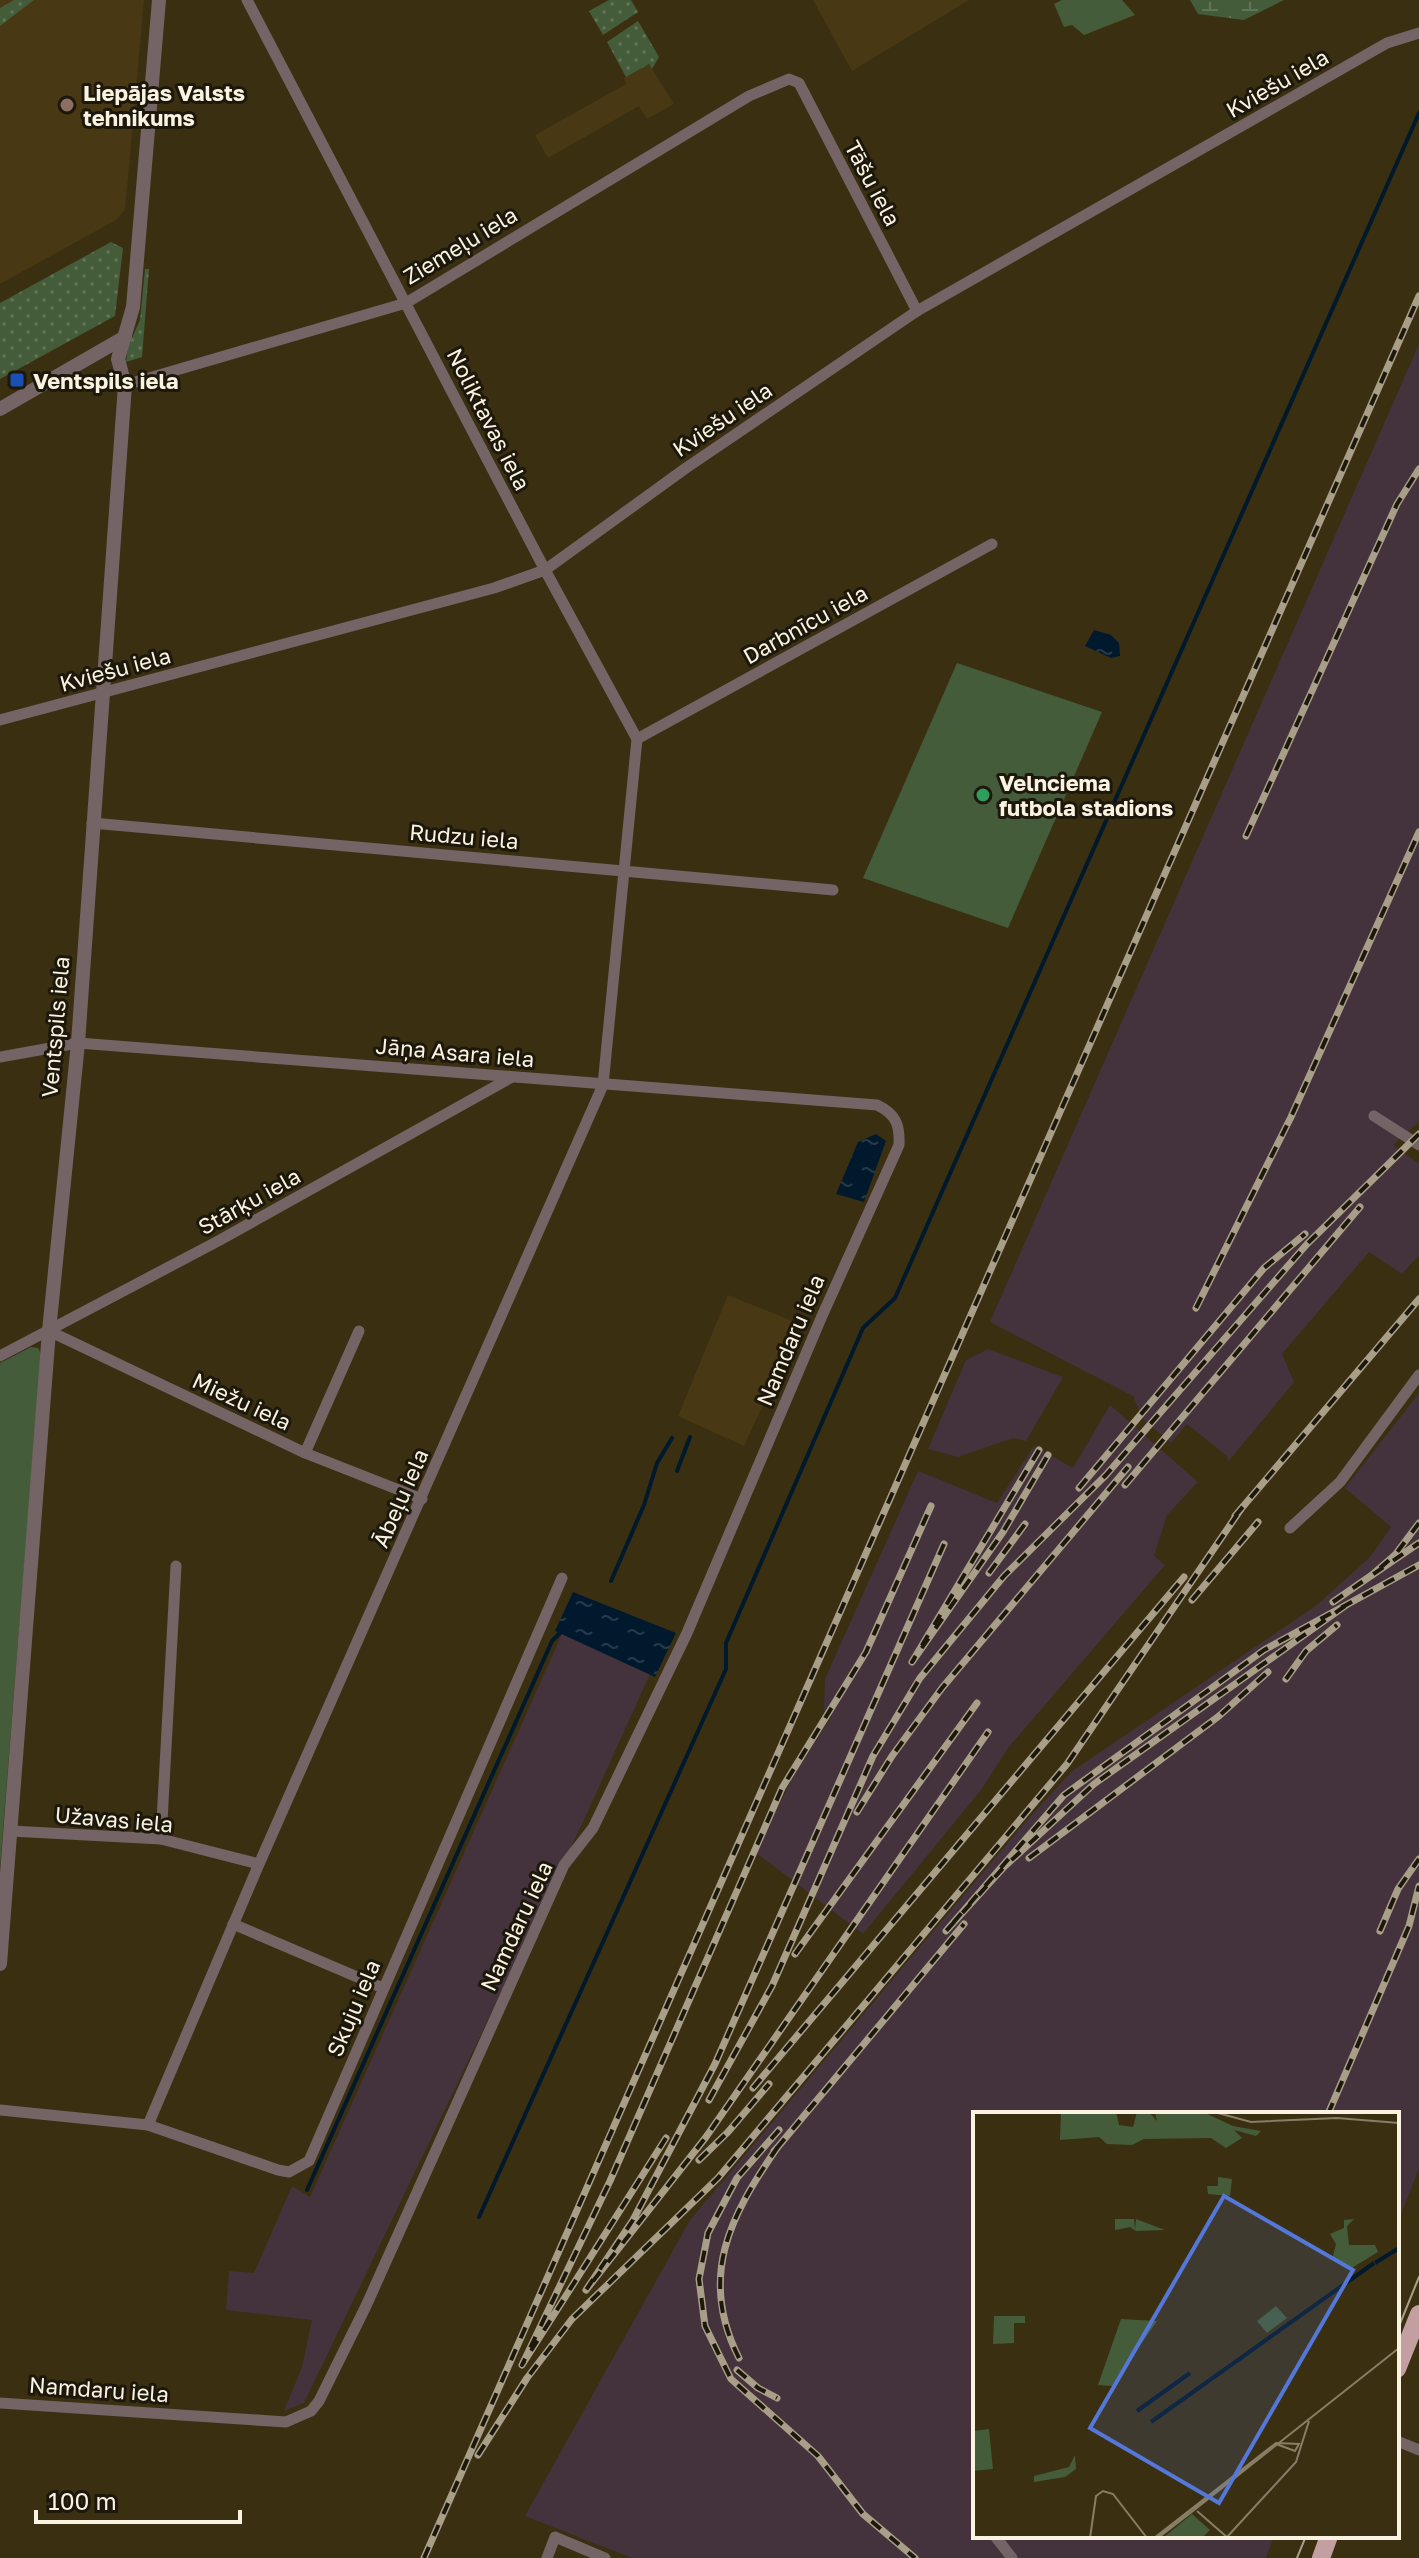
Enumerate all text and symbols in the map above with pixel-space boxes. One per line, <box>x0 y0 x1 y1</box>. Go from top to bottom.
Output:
street label: Kviešu iela <box>1221 43 1333 123</box>
place label: Liepājas Valsts tehnikums <box>83 79 245 131</box>
marker: Liepājas Valsts tehnikums <box>58 96 76 114</box>
street label: Tāšu iela <box>839 136 907 230</box>
street label: Ziemeļu iela <box>398 200 522 290</box>
street label: Noliktavas iela <box>442 343 536 495</box>
place label: Ventspils iela <box>33 367 179 394</box>
marker: Ventspils iela <box>8 371 26 389</box>
street label: Kviešu iela <box>667 376 777 462</box>
street label: Darbnīcu iela <box>738 579 872 669</box>
street label: Kviešu iela <box>57 641 173 697</box>
place label: Velnciema futbola stadions <box>999 769 1173 821</box>
marker: Velnciema futbola stadions <box>974 786 992 804</box>
street label: Rudzu iela <box>408 818 520 854</box>
street label: Ventspils iela <box>35 955 75 1099</box>
street label: Jāņa Asara iela <box>374 1032 535 1073</box>
street label: Stārķu iela <box>193 1162 305 1241</box>
street label: Namdaru iela <box>750 1270 830 1410</box>
street label: Miežu iela <box>188 1366 296 1436</box>
street label: Ābeļu iela <box>366 1445 434 1551</box>
street label: Užavas iela <box>54 1800 174 1838</box>
street label: Namdaru iela <box>474 1857 558 1995</box>
street label: Skuju iela <box>321 1955 385 2061</box>
inset map <box>973 2112 1399 2538</box>
street label: Namdaru iela <box>28 2371 170 2407</box>
scale bar <box>36 2474 240 2524</box>
text: 100 m <box>48 2486 117 2515</box>

